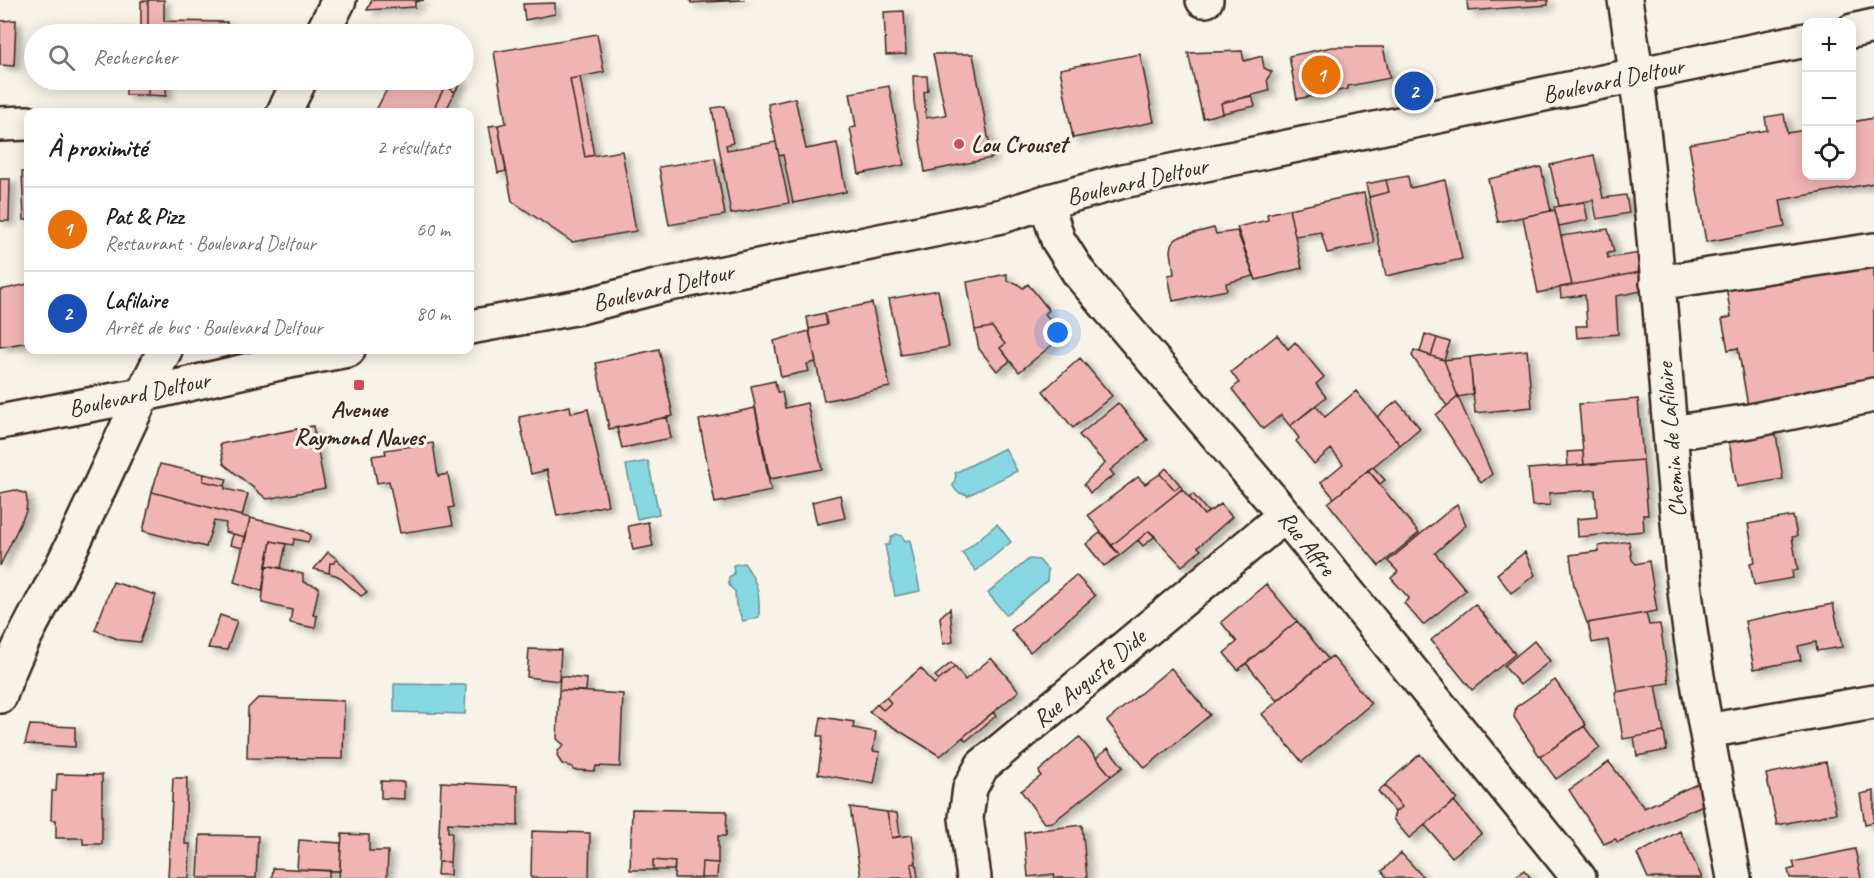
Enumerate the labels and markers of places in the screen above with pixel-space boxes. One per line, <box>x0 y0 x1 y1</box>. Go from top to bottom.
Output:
pin: 1 <box>1302 52 1340 98</box>
pin: 2 <box>1394 68 1434 113</box>
place label: Lou Crouset <box>971 129 1071 159</box>
marker: Lou Crouset <box>952 137 966 151</box>
marker: Avenue Raymond Naves <box>352 378 366 392</box>
place label: Avenue Raymond Naves <box>294 394 427 452</box>

